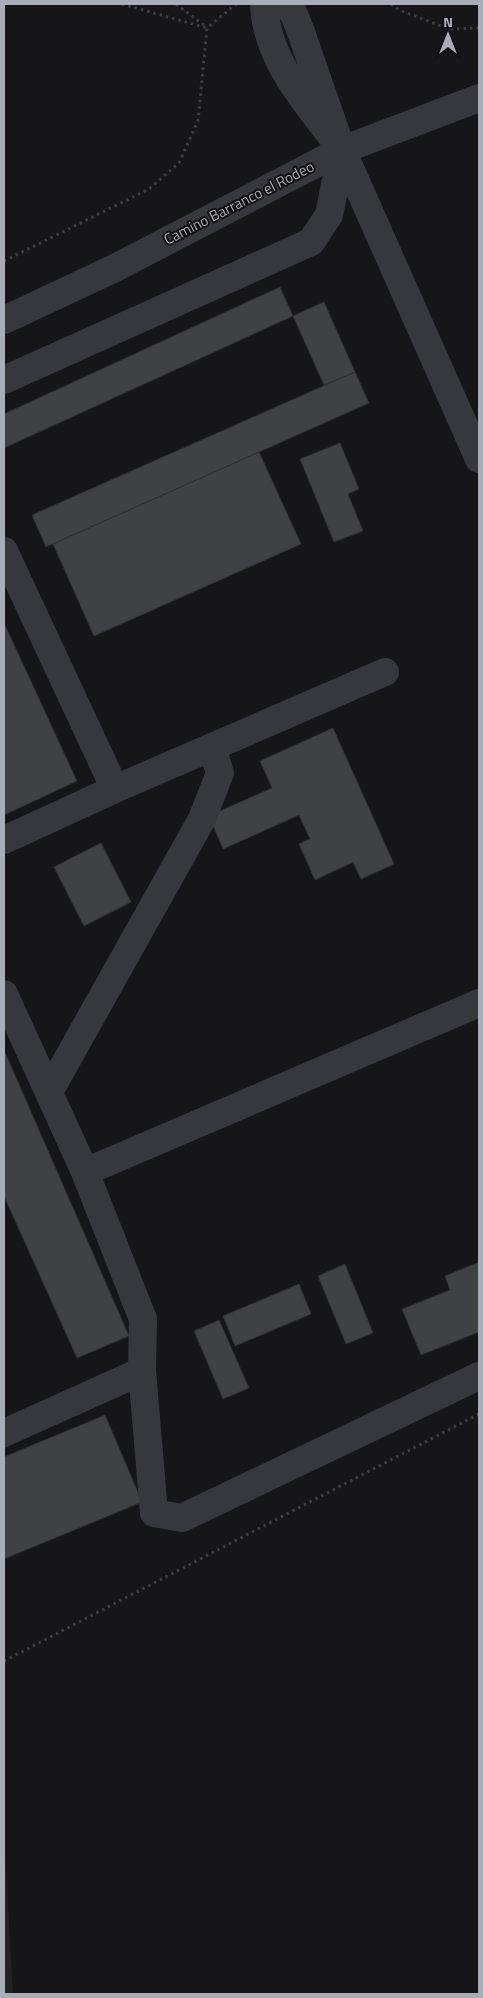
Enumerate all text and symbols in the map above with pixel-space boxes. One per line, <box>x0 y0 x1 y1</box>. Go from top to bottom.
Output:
north arrow <box>423 10 473 60</box>
text: N <box>443 11 453 32</box>
street label: Camino Barranco el Rodeo <box>160 155 318 250</box>

